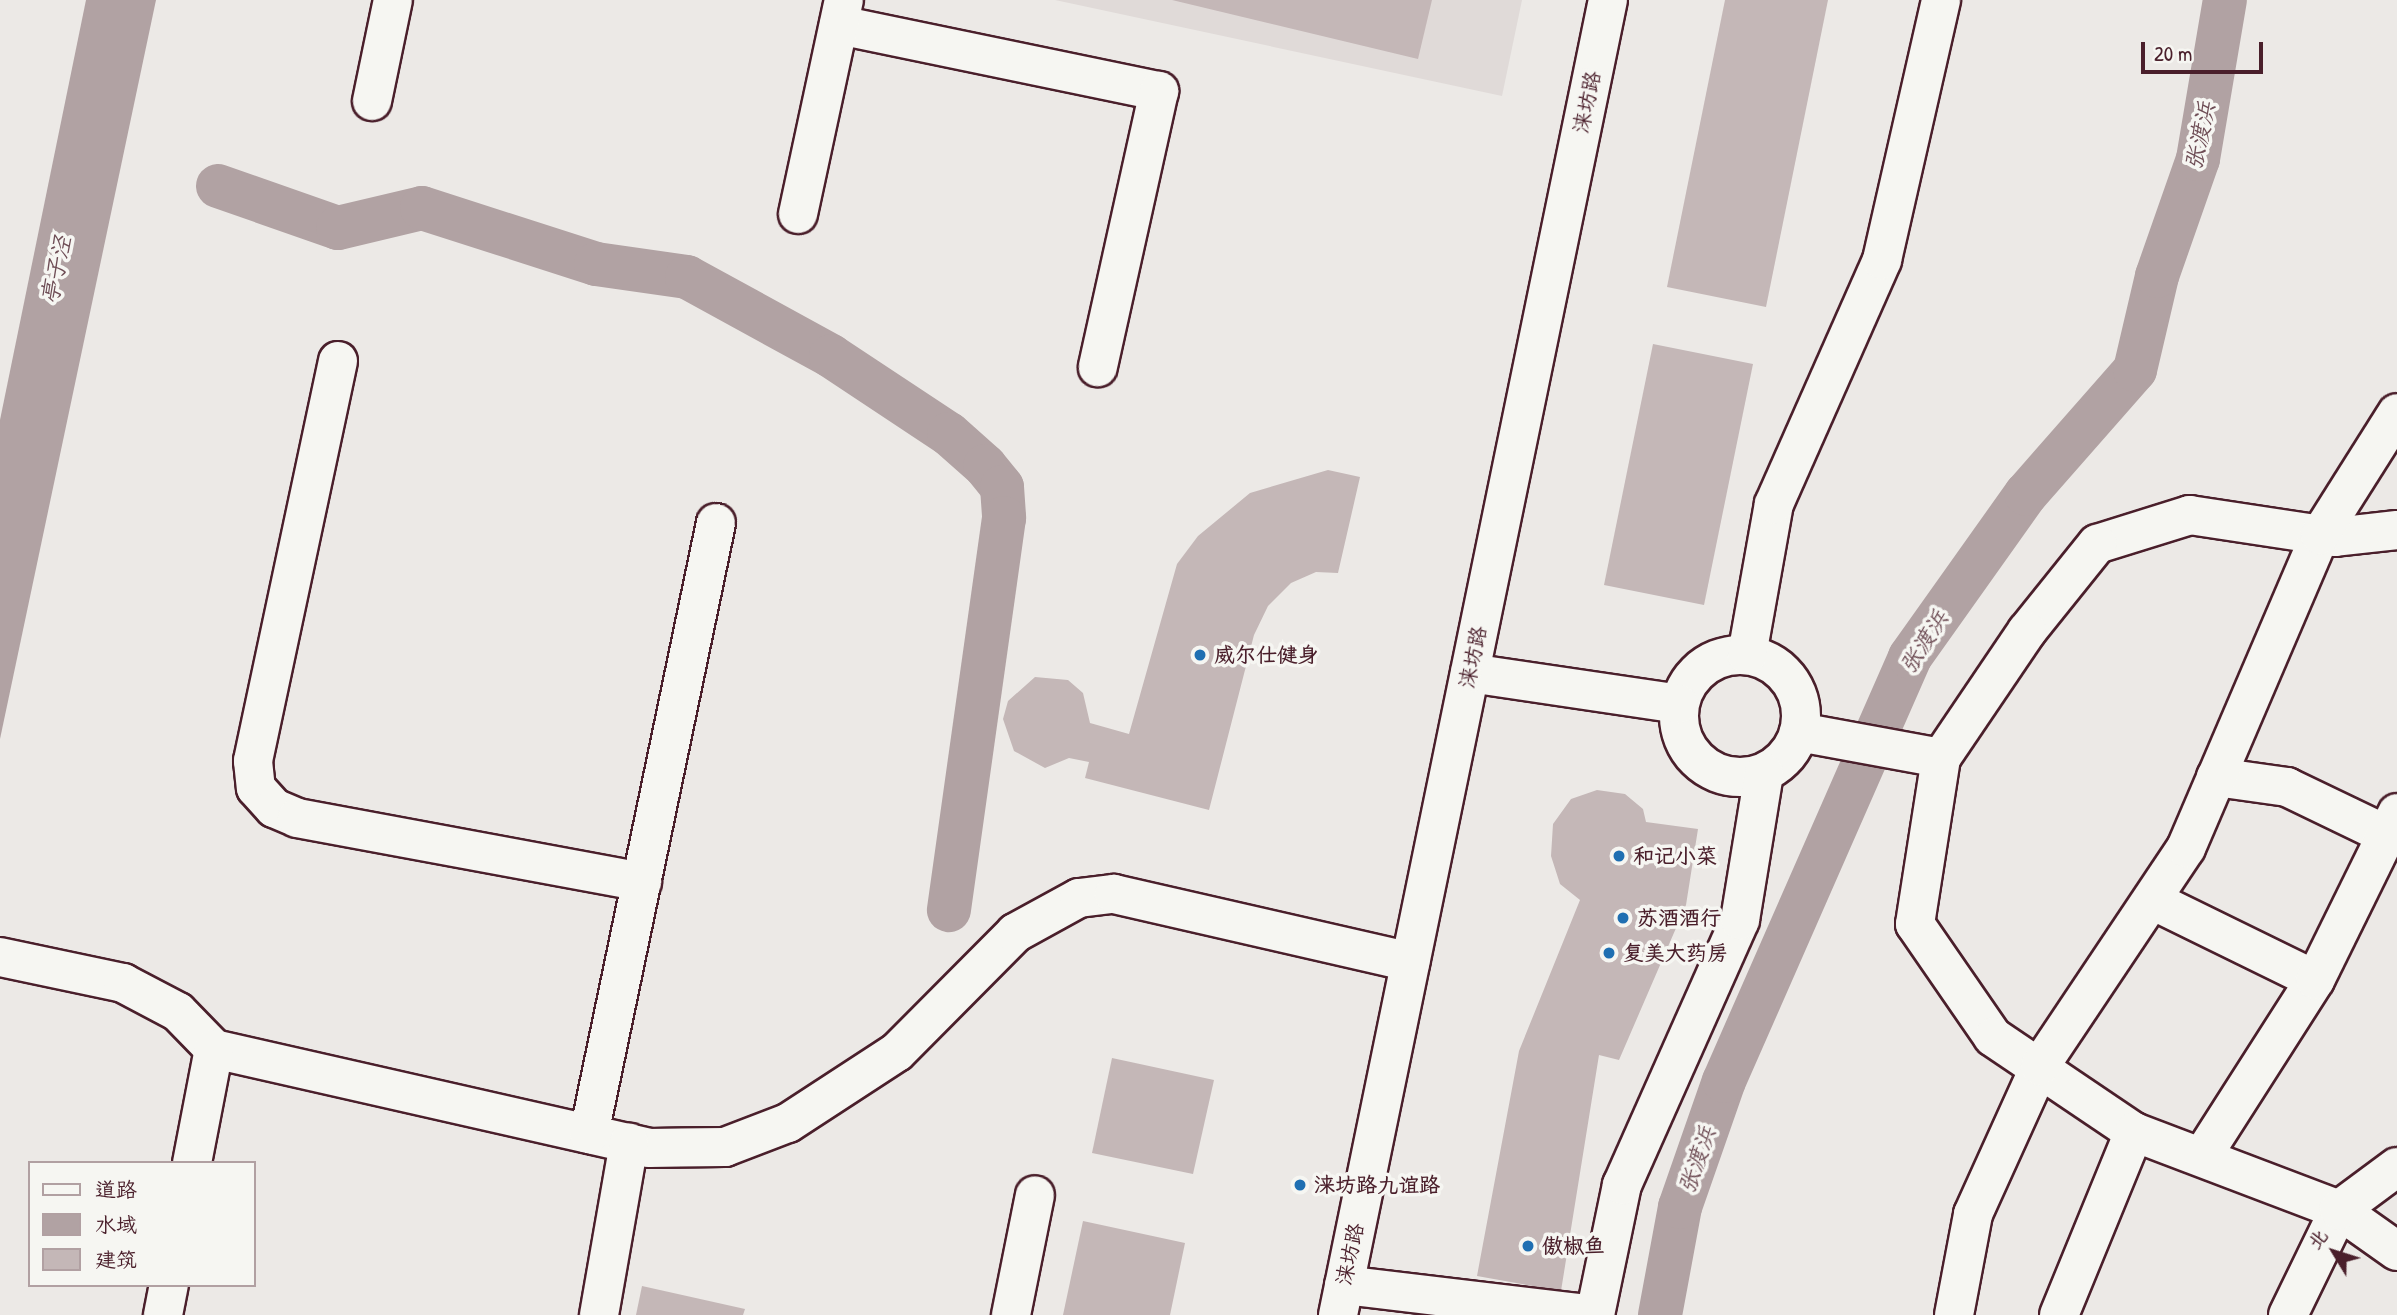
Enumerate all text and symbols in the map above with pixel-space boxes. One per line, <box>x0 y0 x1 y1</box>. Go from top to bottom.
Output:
scale bar <box>2145 28 2268 72</box>
text: 20 m <box>2154 39 2192 68</box>
street label: 涞坊路 <box>1568 69 1606 135</box>
water label: 张渡浜 <box>2179 99 2221 173</box>
water label: 亭子泾 <box>35 233 77 307</box>
water label: 张渡浜 <box>1894 605 1954 679</box>
street label: 涞坊路 <box>1454 624 1492 690</box>
place label: 威尔仕健身 <box>1214 642 1319 668</box>
marker: 威尔仕健身 <box>1192 647 1208 663</box>
place label: 和记小菜 <box>1633 843 1717 869</box>
marker: 和记小菜 <box>1611 848 1627 864</box>
place label: 苏酒酒行 <box>1637 905 1721 931</box>
marker: 苏酒酒行 <box>1615 910 1631 926</box>
place label: 复美大药房 <box>1623 940 1728 966</box>
marker: 复美大药房 <box>1601 945 1617 961</box>
water label: 张渡浜 <box>1673 1123 1721 1197</box>
legend <box>28 1161 256 1287</box>
place label: 涞坊路九谊路 <box>1314 1172 1440 1198</box>
text: 道路 <box>95 1175 137 1204</box>
marker: 涞坊路九谊路 <box>1292 1177 1308 1193</box>
text: 水域 <box>95 1210 137 1239</box>
north arrow <box>2299 1217 2369 1287</box>
street label: 涞坊路 <box>1331 1221 1369 1287</box>
text: 北 <box>2301 1224 2334 1255</box>
place label: 傲椒鱼 <box>1542 1233 1605 1259</box>
marker: 傲椒鱼 <box>1520 1238 1536 1254</box>
text: 建筑 <box>95 1245 137 1274</box>

